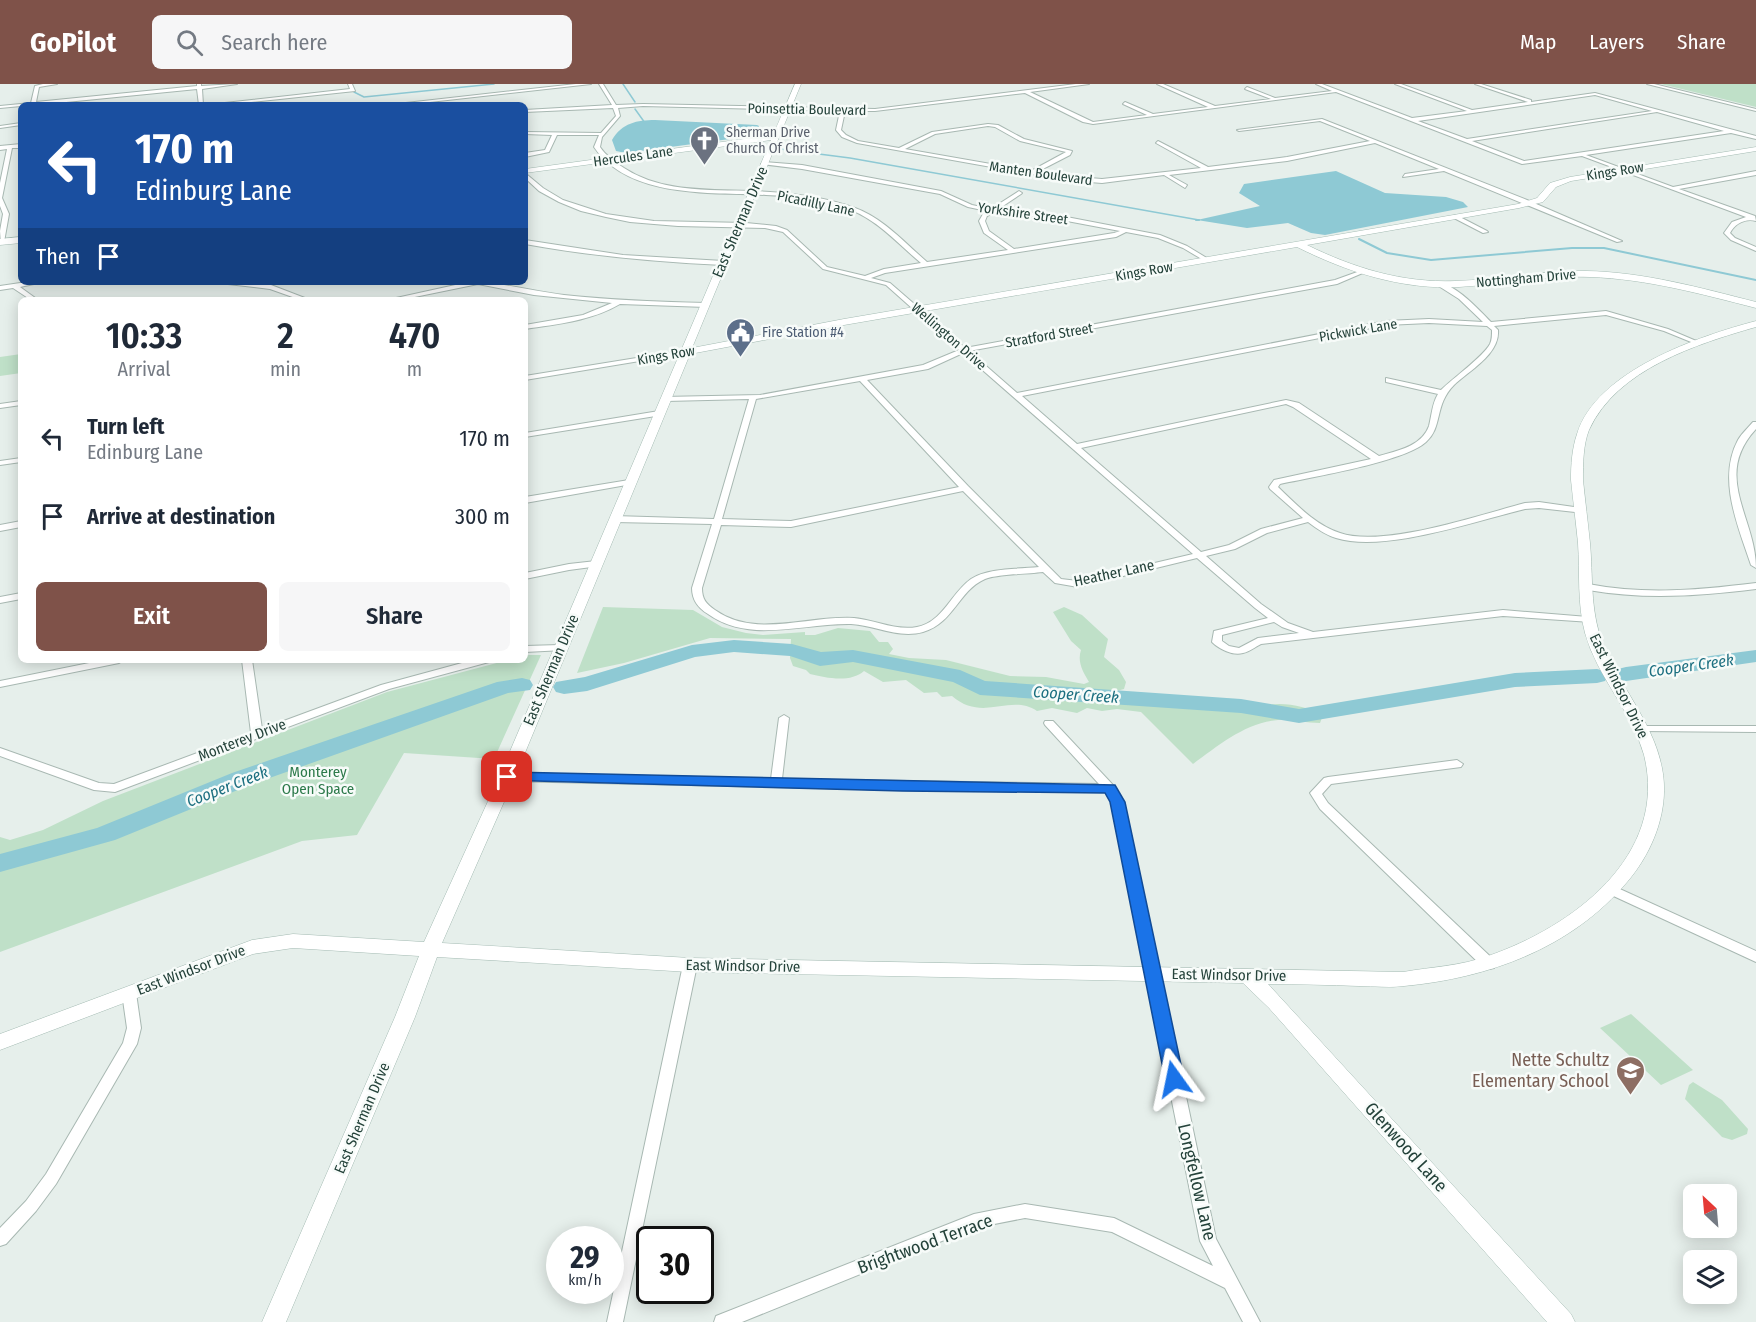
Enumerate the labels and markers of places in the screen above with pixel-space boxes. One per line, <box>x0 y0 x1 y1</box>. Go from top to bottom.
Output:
church icon: Sherman Drive Church Of Christ <box>689 124 721 166</box>
place label: Sherman Drive Church Of Christ <box>726 124 819 157</box>
public building icon: Fire Station #4 <box>725 316 757 358</box>
place label: Fire Station #4 <box>762 324 844 341</box>
pin <box>481 751 532 802</box>
place label: Nette Schultz Elementary School <box>1472 1049 1609 1092</box>
school or university icon: Nette Schultz Elementary School <box>1614 1054 1646 1096</box>

